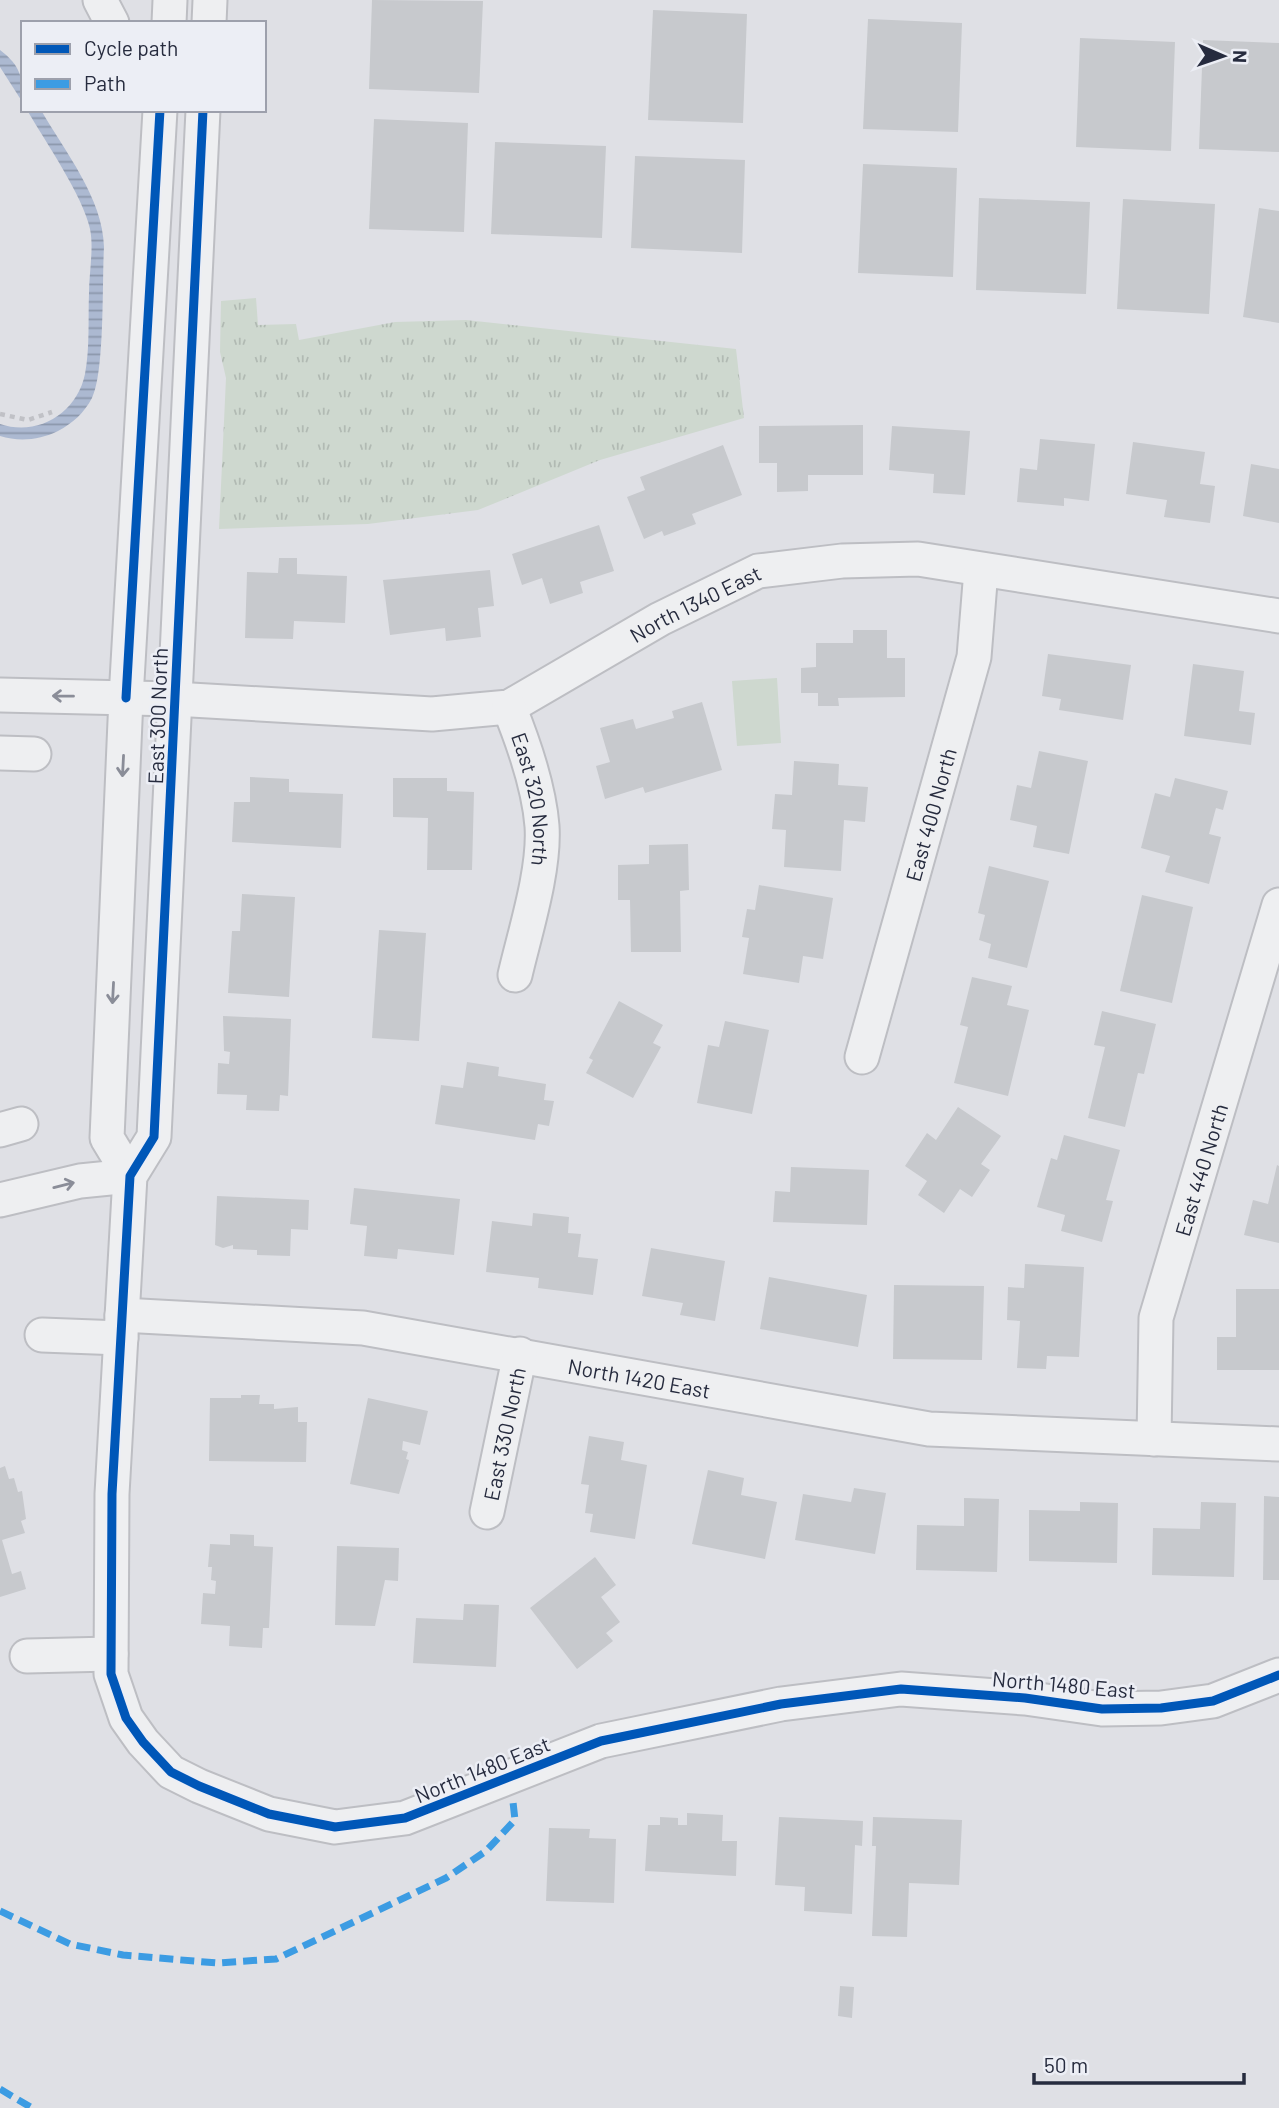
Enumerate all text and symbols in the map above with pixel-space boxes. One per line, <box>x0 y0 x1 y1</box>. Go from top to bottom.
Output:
legend <box>21 21 266 112</box>
north arrow <box>1188 21 1258 91</box>
text: Cycle path <box>84 35 178 60</box>
text: N <box>1229 50 1252 63</box>
text: Path <box>84 70 126 95</box>
street label: North 1340 East <box>625 559 765 647</box>
street label: East 300 North <box>142 647 172 785</box>
one-way arrow <box>52 690 75 703</box>
street label: East 320 North <box>507 729 555 868</box>
street label: East 400 North <box>899 745 961 884</box>
one-way arrow <box>117 754 130 777</box>
one-way arrow <box>107 981 120 1004</box>
street label: East 440 North <box>1169 1100 1232 1239</box>
one-way arrow <box>52 1178 75 1191</box>
street label: North 1420 East <box>566 1352 712 1402</box>
street label: East 330 North <box>477 1365 529 1503</box>
street label: North 1480 East <box>991 1665 1137 1703</box>
street label: North 1480 East <box>411 1730 553 1808</box>
scale bar <box>1034 2042 1244 2086</box>
text: 50 m <box>1044 2052 1088 2077</box>

